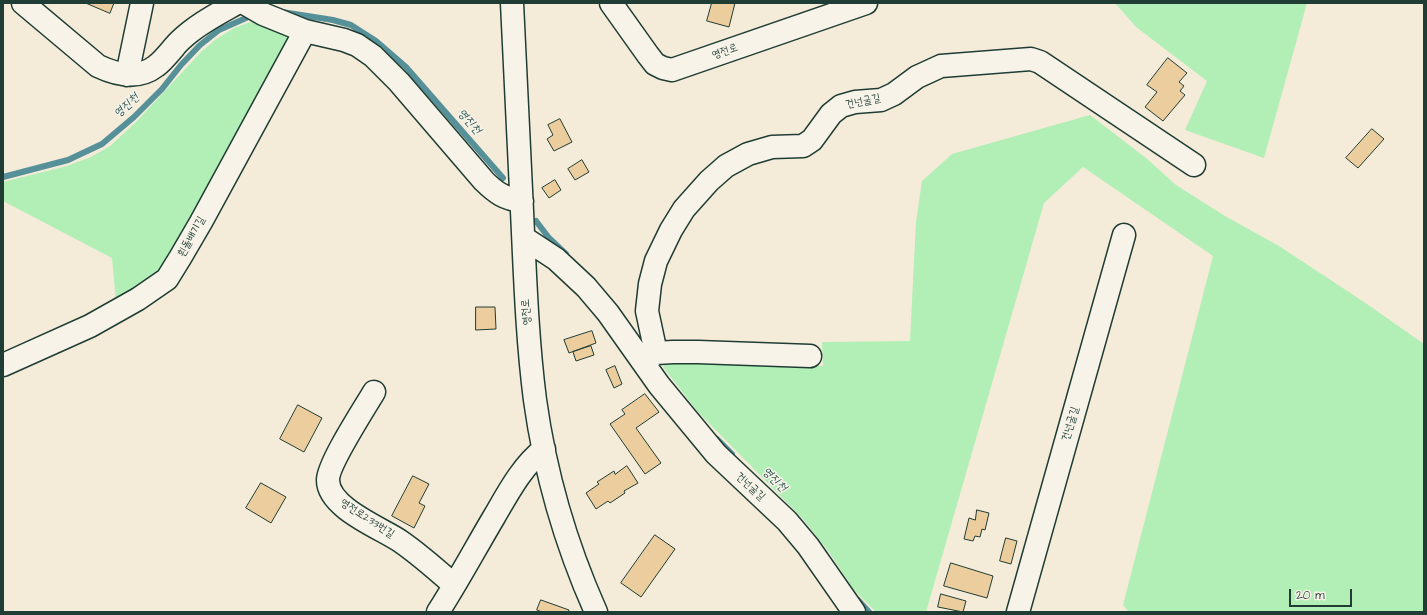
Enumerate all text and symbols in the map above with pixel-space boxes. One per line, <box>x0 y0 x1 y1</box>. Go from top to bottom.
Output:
street label: 영전로 <box>710 41 740 63</box>
water label: 영진천 <box>111 91 143 121</box>
street label: 건넌굴길 <box>844 92 882 112</box>
water label: 영진천 <box>454 106 484 138</box>
street label: 흰돌배기길 <box>175 214 209 260</box>
street label: 영전로 <box>519 298 535 326</box>
street label: 건넌굴길 <box>1060 405 1082 443</box>
water label: 영진천 <box>759 465 789 495</box>
street label: 건넌굴길 <box>732 470 768 504</box>
street label: 영전로233번길 <box>338 497 396 541</box>
scale bar <box>1291 581 1354 607</box>
text: 20 m <box>1296 587 1325 604</box>

